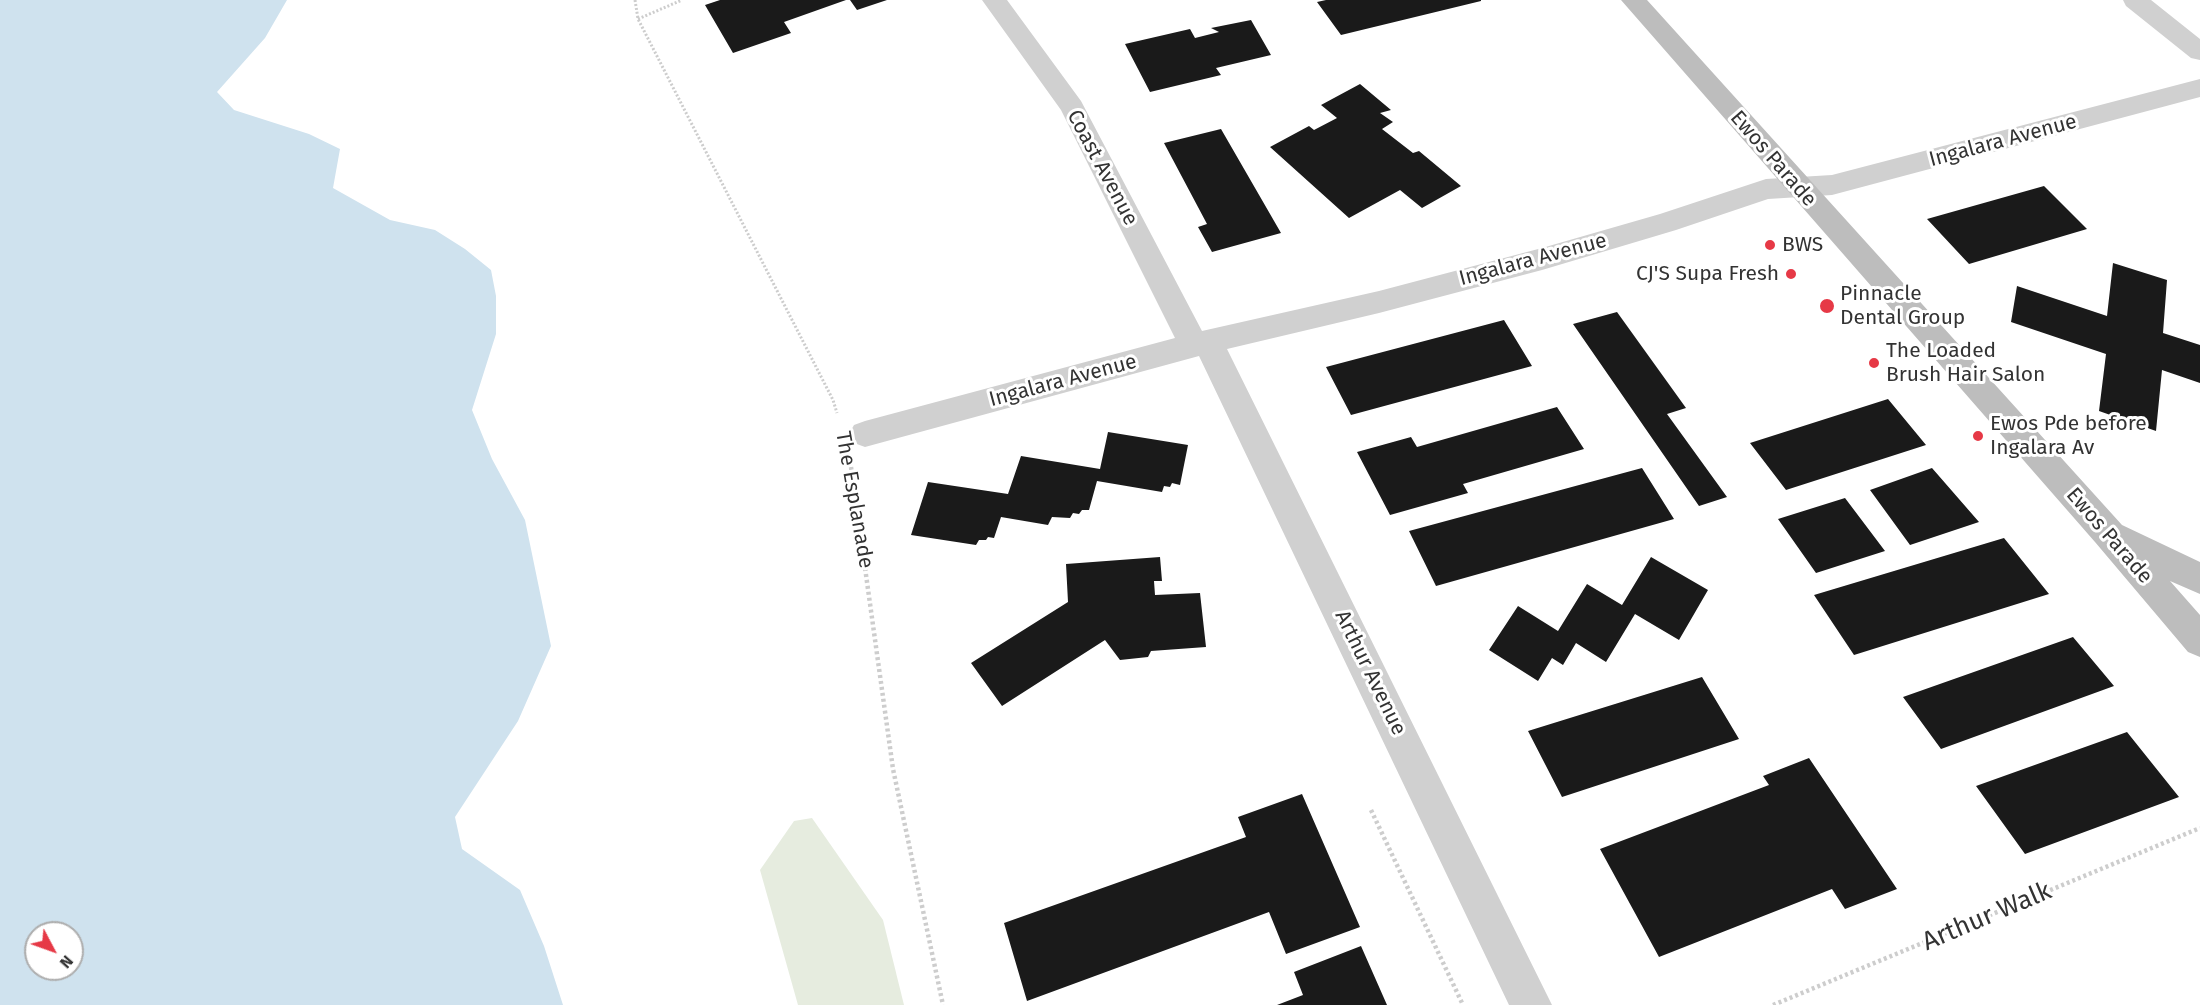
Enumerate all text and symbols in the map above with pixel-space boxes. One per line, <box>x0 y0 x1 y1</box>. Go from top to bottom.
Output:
street label: Coast Avenue <box>1061 106 1143 230</box>
street label: Ewos Parade <box>1724 106 1822 212</box>
street label: Ingalara Avenue <box>1926 109 2080 173</box>
street label: Ingalara Avenue <box>1456 228 1610 292</box>
place label: BWS <box>1782 232 1823 258</box>
marker: BWS <box>1763 238 1777 252</box>
place label: CJ'S Supa Fresh <box>1636 261 1779 287</box>
marker: CJ'S Supa Fresh <box>1784 267 1798 281</box>
place label: Pinnacle Dental Group <box>1840 281 1965 331</box>
marker: Pinnacle Dental Group <box>1818 297 1836 315</box>
place label: The Loaded Brush Hair Salon <box>1886 338 2045 388</box>
street label: Ingalara Avenue <box>986 349 1140 413</box>
marker: The Loaded Brush Hair Salon <box>1867 356 1881 370</box>
place label: Ewos Pde before Ingalara Av <box>1990 411 2147 461</box>
street label: The Esplanade <box>830 429 878 571</box>
marker: Ewos Pde before Ingalara Av <box>1971 429 1985 443</box>
street label: Ewos Parade <box>2060 483 2158 589</box>
street label: Arthur Avenue <box>1329 607 1411 739</box>
street label: Arthur Walk <box>1918 876 2056 958</box>
north arrow <box>24 921 84 981</box>
text: N <box>56 952 77 972</box>

